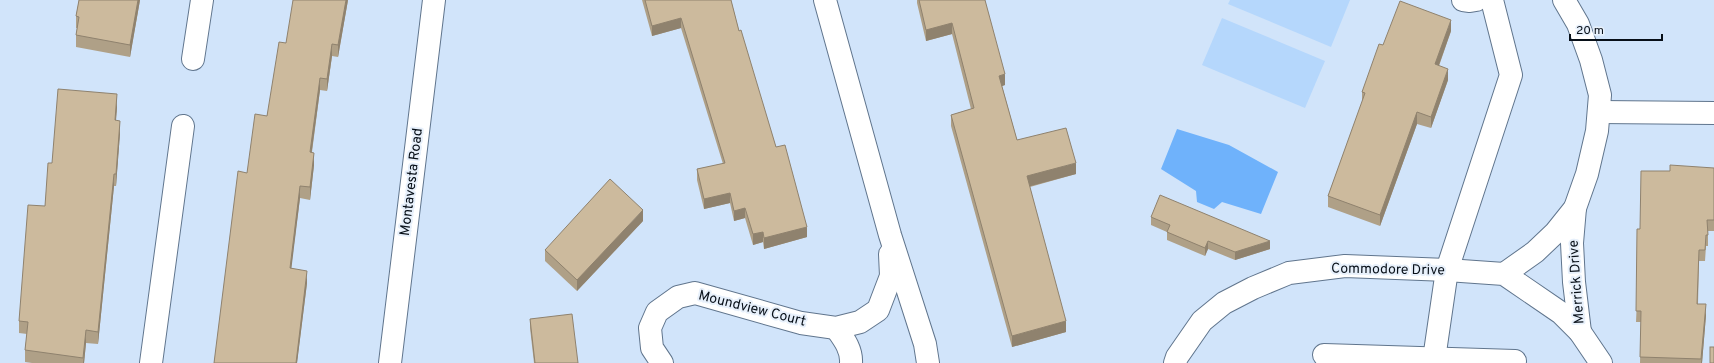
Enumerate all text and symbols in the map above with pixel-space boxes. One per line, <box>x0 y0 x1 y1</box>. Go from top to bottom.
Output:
scale bar <box>1570 16 1662 42</box>
text: 20 m <box>1576 23 1604 39</box>
street label: Montavesta Road <box>397 127 427 237</box>
street label: Merrick Drive <box>1566 239 1588 325</box>
street label: Commodore Drive <box>1331 261 1445 279</box>
street label: Moundview Court <box>696 287 808 331</box>

